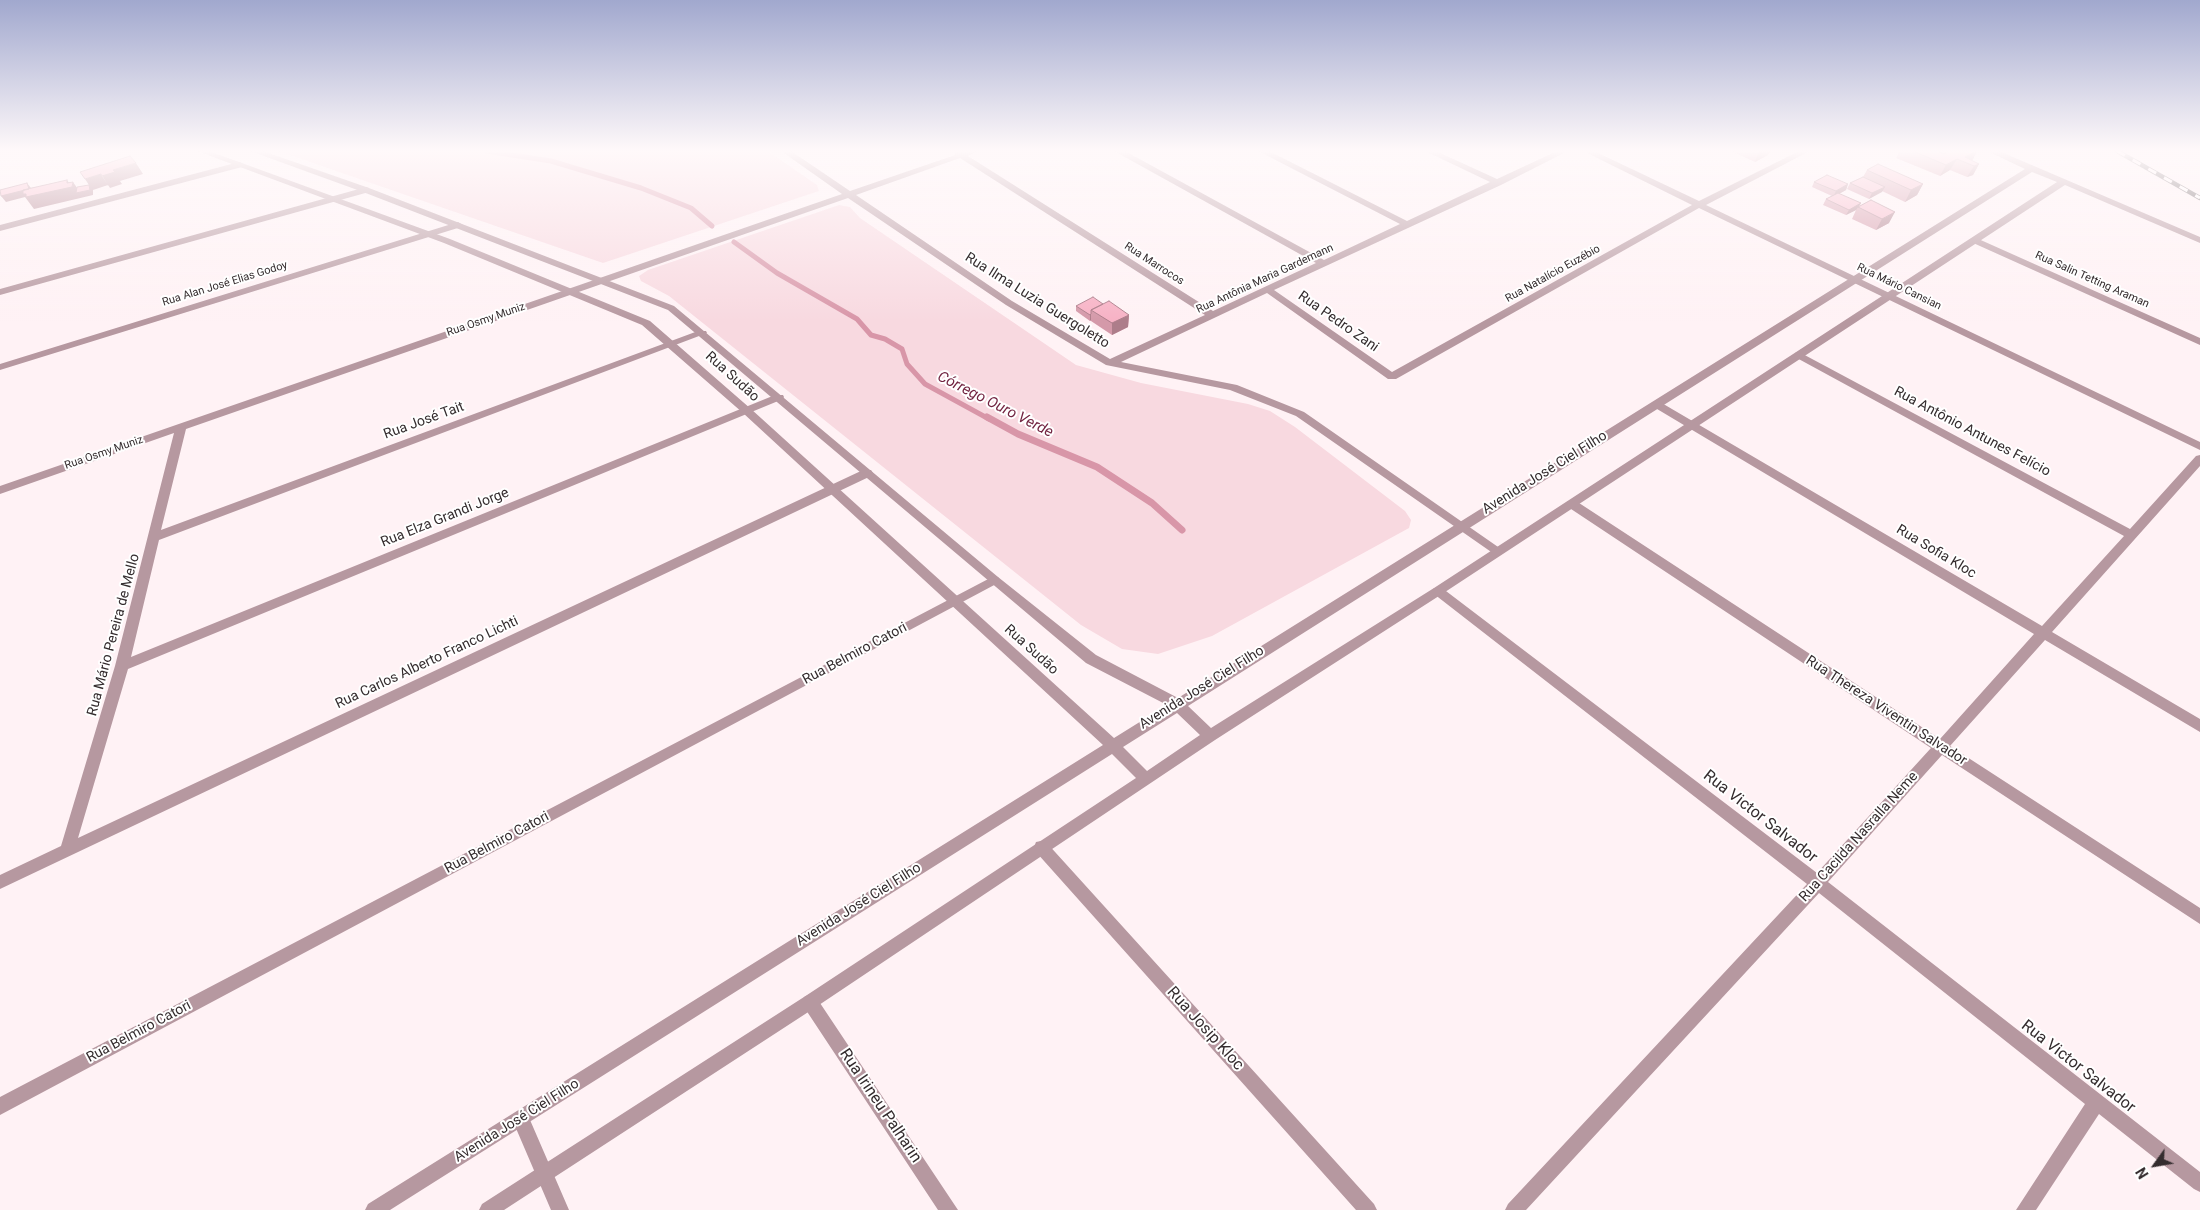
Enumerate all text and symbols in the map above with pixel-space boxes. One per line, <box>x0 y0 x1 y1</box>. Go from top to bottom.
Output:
street label: Rua Marrocos <box>1122 240 1186 288</box>
street label: Rua Antônia Maria Gardemann <box>1194 241 1336 317</box>
street label: Rua Natalício Euzébio <box>1503 242 1603 306</box>
street label: Rua Salin Tetting Araman <box>2033 249 2151 311</box>
street label: Rua Ilma Luzia Guergoletto <box>962 250 1112 352</box>
street label: Rua Alan José Elias Godoy <box>161 259 289 309</box>
street label: Rua Mário Cansian <box>1855 261 1943 313</box>
street label: Rua Pedro Zani <box>1294 288 1382 356</box>
street label: Rua Osmy Muniz <box>445 300 527 340</box>
street label: Rua Sudão <box>701 348 763 406</box>
water label: Córrego Ouro Verde <box>934 368 1056 442</box>
street label: Rua Antônio Antunes Felício <box>1891 384 2053 480</box>
street label: Rua José Tait <box>381 399 467 443</box>
street label: Avenida José Ciel Filho <box>1480 428 1610 518</box>
street label: Rua Osmy Muniz <box>63 433 145 473</box>
street label: Rua Elza Grandi Jorge <box>379 485 511 551</box>
street label: Rua Sofia Kloc <box>1893 522 1979 582</box>
street label: Rua Mário Pereira de Mello <box>84 552 144 718</box>
street label: Rua Carlos Alberto Franco Lichti <box>333 613 521 713</box>
street label: Rua Belmiro Catori <box>800 619 910 689</box>
street label: Rua Sudão <box>1000 621 1062 679</box>
street label: Avenida José Ciel Filho <box>1137 643 1267 733</box>
street label: Rua Thereza Viventin Salvador <box>1802 653 1970 769</box>
street label: Rua Victor Salvador <box>1699 767 1821 867</box>
street label: Rua Cacilda Nasralla Neme <box>1796 769 1922 905</box>
street label: Rua Belmiro Catori <box>442 808 552 878</box>
street label: Avenida José Ciel Filho <box>794 860 924 950</box>
street label: Rua Josip Kloc <box>1162 983 1248 1075</box>
street label: Rua Belmiro Catori <box>84 997 194 1067</box>
street label: Rua Victor Salvador <box>2017 1017 2139 1117</box>
street label: Rua Irineu Palharin <box>835 1045 925 1167</box>
street label: Avenida José Ciel Filho <box>452 1076 582 1166</box>
north arrow <box>2130 1140 2180 1190</box>
text: N <box>2133 1165 2152 1181</box>

